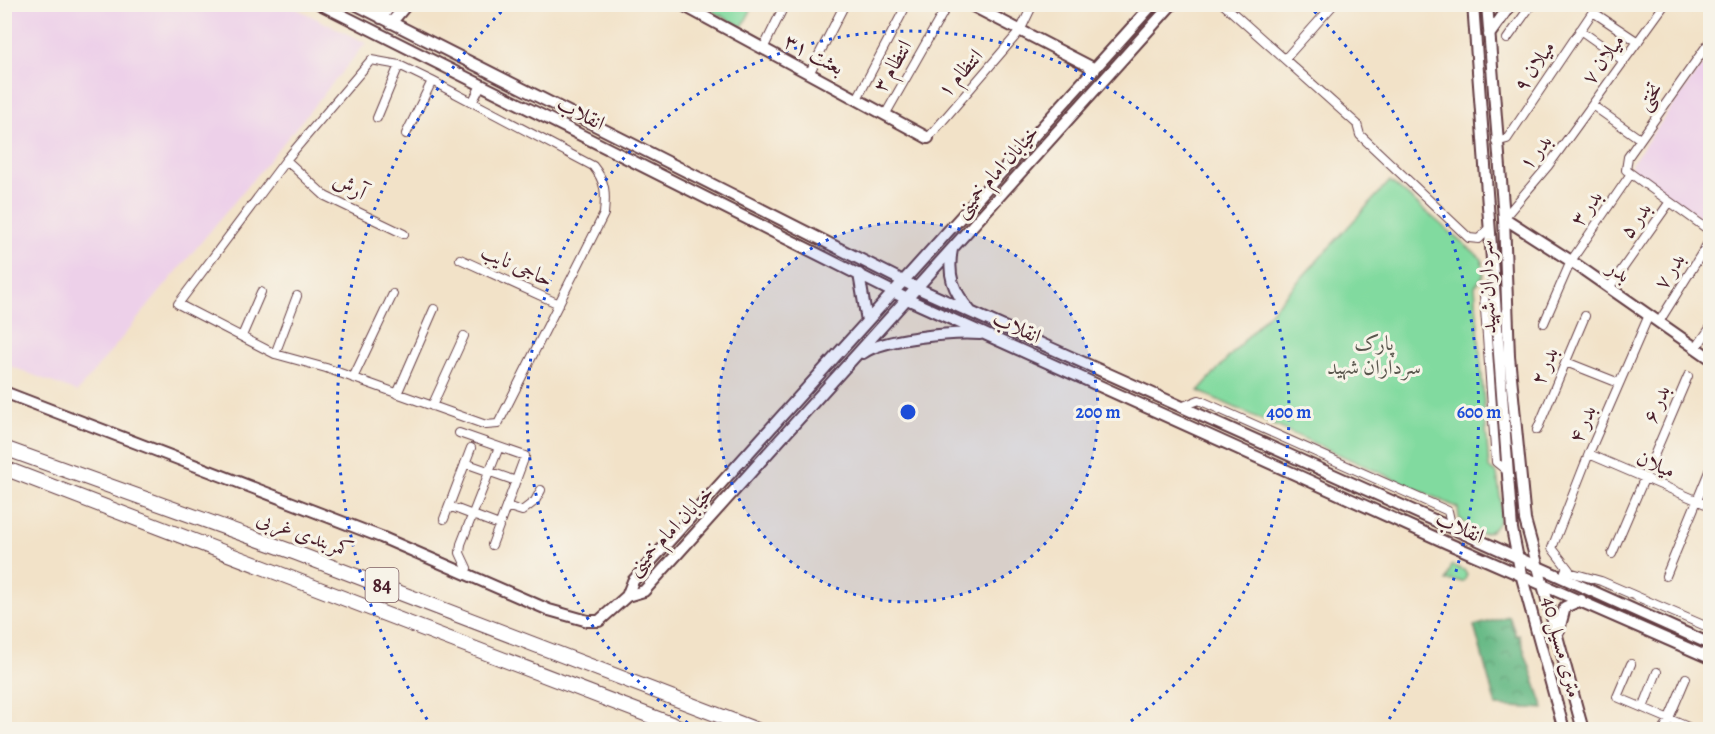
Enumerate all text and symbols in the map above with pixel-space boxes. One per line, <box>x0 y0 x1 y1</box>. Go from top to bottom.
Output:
street label: بعثت ۳۱ <box>779 27 849 81</box>
street label: میلان ۷ <box>1575 28 1631 90</box>
street label: انتظام ۳ <box>866 35 922 99</box>
street label: میلان ۹ <box>1507 35 1561 97</box>
street label: انتظام ۱ <box>931 43 992 106</box>
street label: تختی <box>1629 76 1670 116</box>
street label: انقلاب <box>552 89 610 137</box>
street label: خیابان امام خمینی <box>947 119 1048 226</box>
street label: بدر ۱ <box>1512 128 1558 176</box>
street label: آرش <box>328 166 374 208</box>
street label: بدر ۳ <box>1563 184 1609 232</box>
street label: بدر ۵ <box>1612 196 1658 244</box>
street label: حاجی نایب <box>477 237 557 293</box>
street label: سرداران شهید <box>1471 240 1503 334</box>
street label: بدر ۷ <box>1647 247 1691 295</box>
street label: بدر <box>1600 252 1636 289</box>
street label: انقلاب <box>988 304 1046 350</box>
park label: پارک سرداران شهید <box>1327 329 1421 381</box>
street label: بدر ۲ <box>1524 343 1564 389</box>
street label: بدر ۶ <box>1636 381 1676 427</box>
text: 200 m <box>1075 400 1121 424</box>
text: 400 m <box>1267 400 1311 424</box>
text: 600 m <box>1457 400 1501 424</box>
street label: بدر ۴ <box>1562 401 1602 447</box>
centre of rings <box>898 402 918 422</box>
street label: میلان <box>1632 443 1680 485</box>
street label: خیابان امام خمینی <box>620 479 723 584</box>
street label: کمربندی غربی <box>252 504 357 565</box>
street label: انقلاب <box>1431 504 1489 550</box>
road number: 84 <box>366 568 398 602</box>
street label: 40 متری مسیل <box>1534 593 1589 701</box>

